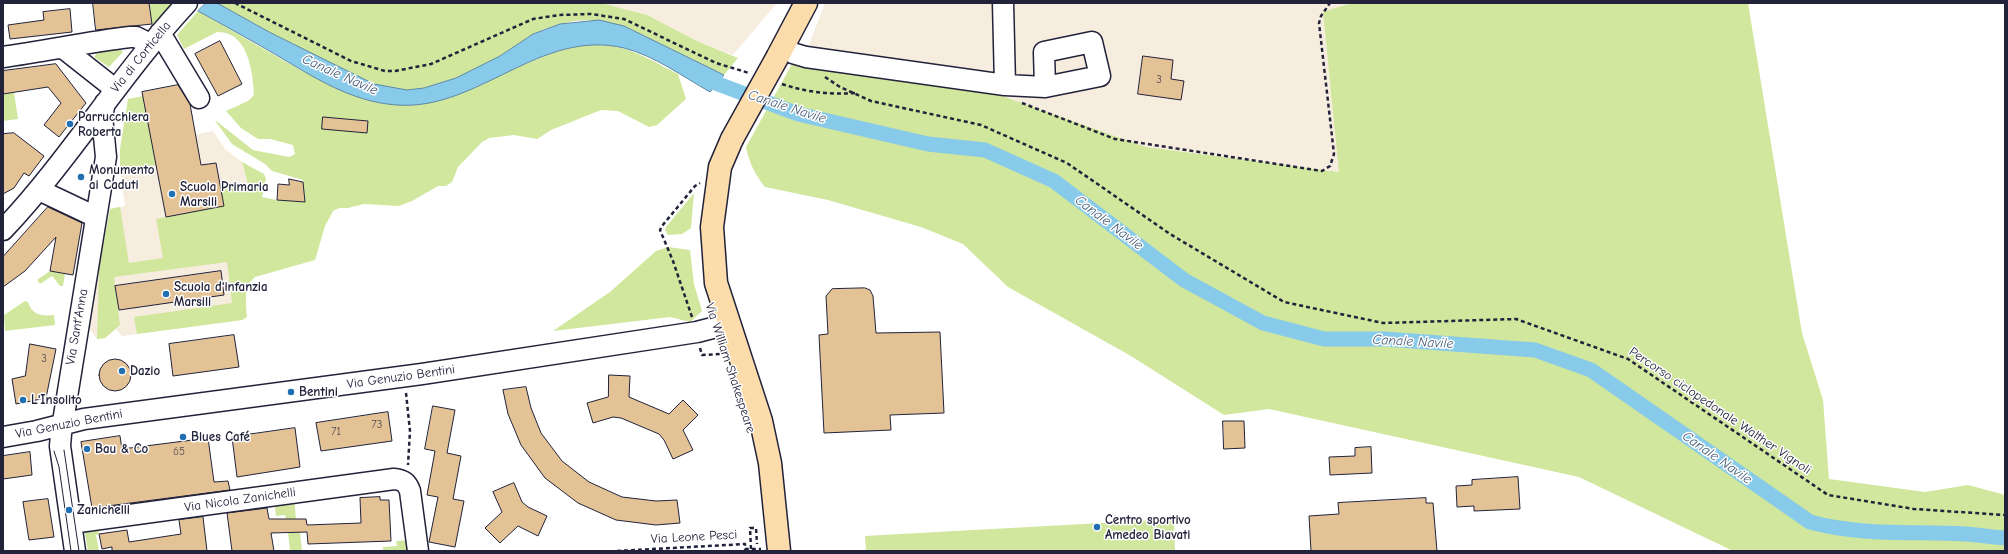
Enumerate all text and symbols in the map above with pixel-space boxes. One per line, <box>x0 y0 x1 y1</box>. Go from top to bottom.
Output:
street label: Via di Corticella <box>108 18 174 96</box>
water label: Canale Navile <box>300 51 380 99</box>
house number: 3 <box>1156 73 1162 87</box>
water label: Canale Navile <box>746 86 828 128</box>
place label: Parrucchiera Roberta <box>78 109 149 140</box>
marker: Parrucchiera Roberta <box>65 119 75 129</box>
place label: Monumento ai Caduti <box>89 162 154 193</box>
marker: Monumento ai Caduti <box>76 172 86 182</box>
place label: Scuola Primaria Marsili <box>180 179 269 210</box>
marker: Scuola Primaria Marsili <box>167 189 177 199</box>
water label: Canale Navile <box>1072 192 1146 254</box>
place label: Scuola d'infanzia Marsili <box>174 279 268 310</box>
street label: Via Sant'Anna <box>63 288 91 366</box>
marker: Scuola d'infanzia Marsili <box>161 289 171 299</box>
street label: Via William Shakespeare <box>702 301 758 435</box>
water label: Canale Navile <box>1372 331 1454 353</box>
street label: Percorso ciclopedonale Walther Vignoli <box>1626 344 1814 478</box>
house number: 3 <box>41 352 47 366</box>
street label: Via Genuzio Bentini <box>346 362 456 392</box>
place label: Dazio <box>130 363 160 379</box>
marker: Dazio <box>117 366 127 376</box>
place label: Bentini <box>299 384 338 400</box>
marker: Bentini <box>286 387 296 397</box>
place label: L'Insolito <box>31 392 82 408</box>
marker: L'Insolito <box>18 395 28 405</box>
street label: Via Genuzio Bentini <box>14 406 124 442</box>
house number: 73 <box>372 418 382 432</box>
house number: 71 <box>331 425 341 439</box>
water label: Canale Navile <box>1679 428 1755 488</box>
place label: Blues Café <box>191 429 250 445</box>
marker: Blues Café <box>178 432 188 442</box>
place label: Bau & Co <box>95 441 148 457</box>
marker: Bau & Co <box>82 444 92 454</box>
house number: 65 <box>173 445 185 459</box>
street label: Via Nicola Zanichelli <box>183 484 297 516</box>
place label: Zanichelli <box>77 502 130 518</box>
marker: Zanichelli <box>64 505 74 515</box>
place label: Centro sportivo Amedeo Biavati <box>1105 512 1191 543</box>
marker: Centro sportivo Amedeo Biavati <box>1092 522 1102 532</box>
street label: Via Leone Pesci <box>650 527 738 547</box>

